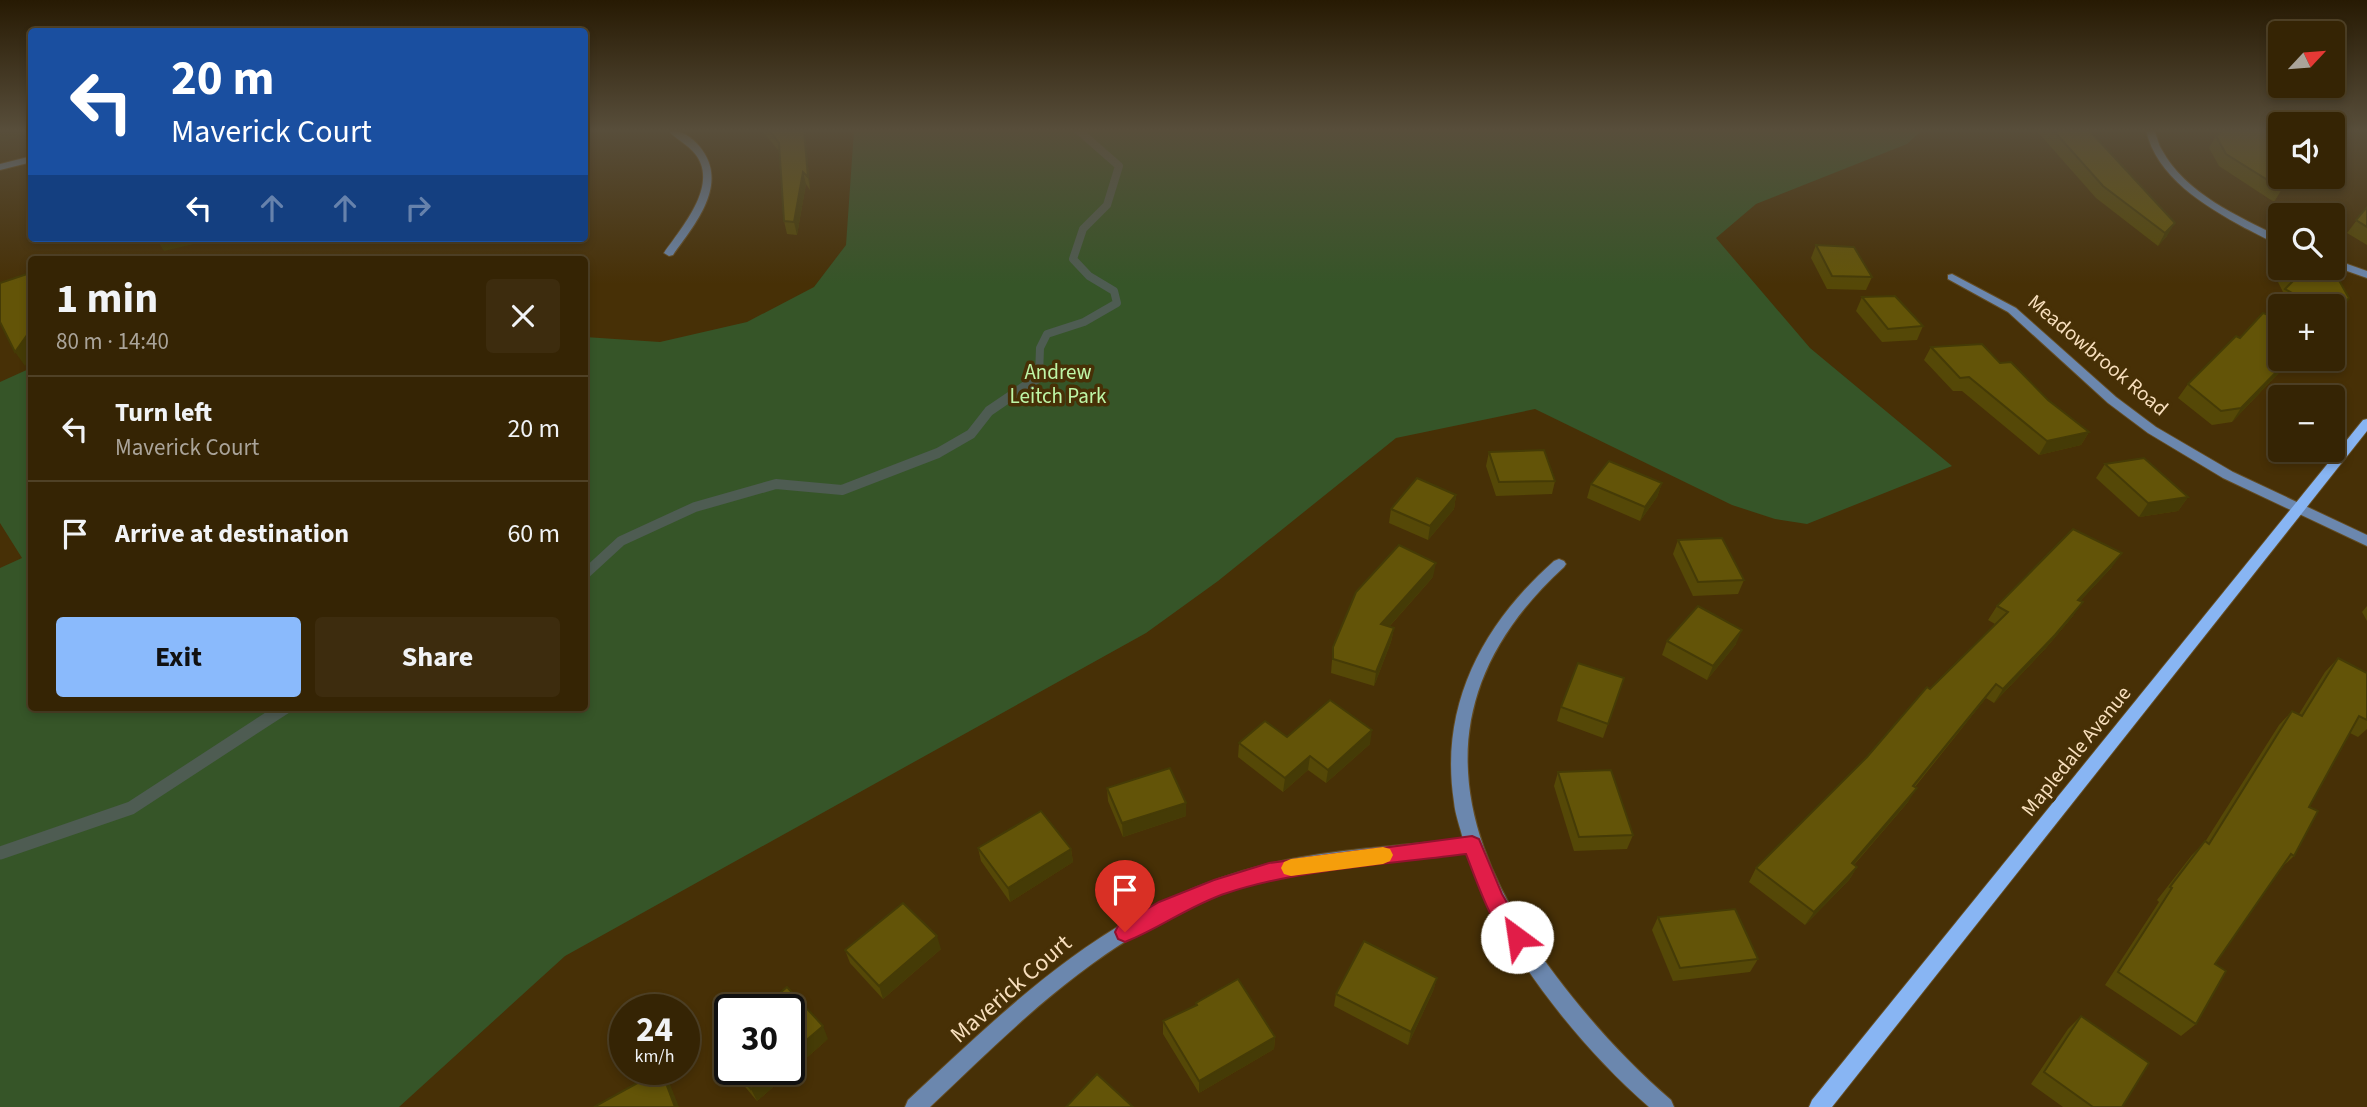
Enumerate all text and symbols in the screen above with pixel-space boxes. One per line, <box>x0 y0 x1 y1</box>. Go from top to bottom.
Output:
north arrow <box>2268 21 2345 98</box>
map controls <box>2268 21 2345 462</box>
text: 20 m <box>171 44 275 114</box>
icon: left <box>56 56 147 147</box>
text: Maverick Court <box>171 109 372 155</box>
button: sound <box>2268 112 2345 189</box>
icon: left <box>180 189 218 227</box>
icon: ahead <box>253 189 291 227</box>
icon: ahead <box>326 189 364 227</box>
icon: right <box>399 189 437 227</box>
button: search <box>2268 203 2345 280</box>
text: 1 min <box>56 269 158 329</box>
button: close <box>486 279 560 353</box>
street label: Meadowbrook Road <box>2021 287 2175 423</box>
button: + <box>2268 294 2345 371</box>
text: 80 m · 14:40 <box>56 325 169 358</box>
park label: Andrew Leitch Park <box>1010 357 1107 411</box>
button: − <box>2268 385 2345 462</box>
text: Turn left <box>115 394 212 431</box>
icon: left <box>56 410 94 448</box>
text: 20 m <box>507 410 560 447</box>
text: Maverick Court <box>115 431 259 464</box>
icon: arrive <box>56 515 94 553</box>
text: Arrive at destination <box>115 515 349 552</box>
text: 60 m <box>507 515 560 552</box>
button: Exit <box>56 617 301 697</box>
button: Share <box>315 617 560 697</box>
street label: Mapledale Avenue <box>2014 679 2138 823</box>
pin <box>1095 860 1155 932</box>
icon: arrive <box>1106 871 1144 909</box>
position arrow <box>1480 900 1554 974</box>
street label: Maverick Court <box>943 926 1079 1052</box>
speed limit sign: 30 <box>714 994 805 1085</box>
text: 24 <box>636 1005 673 1055</box>
text: km/h <box>635 1044 674 1069</box>

